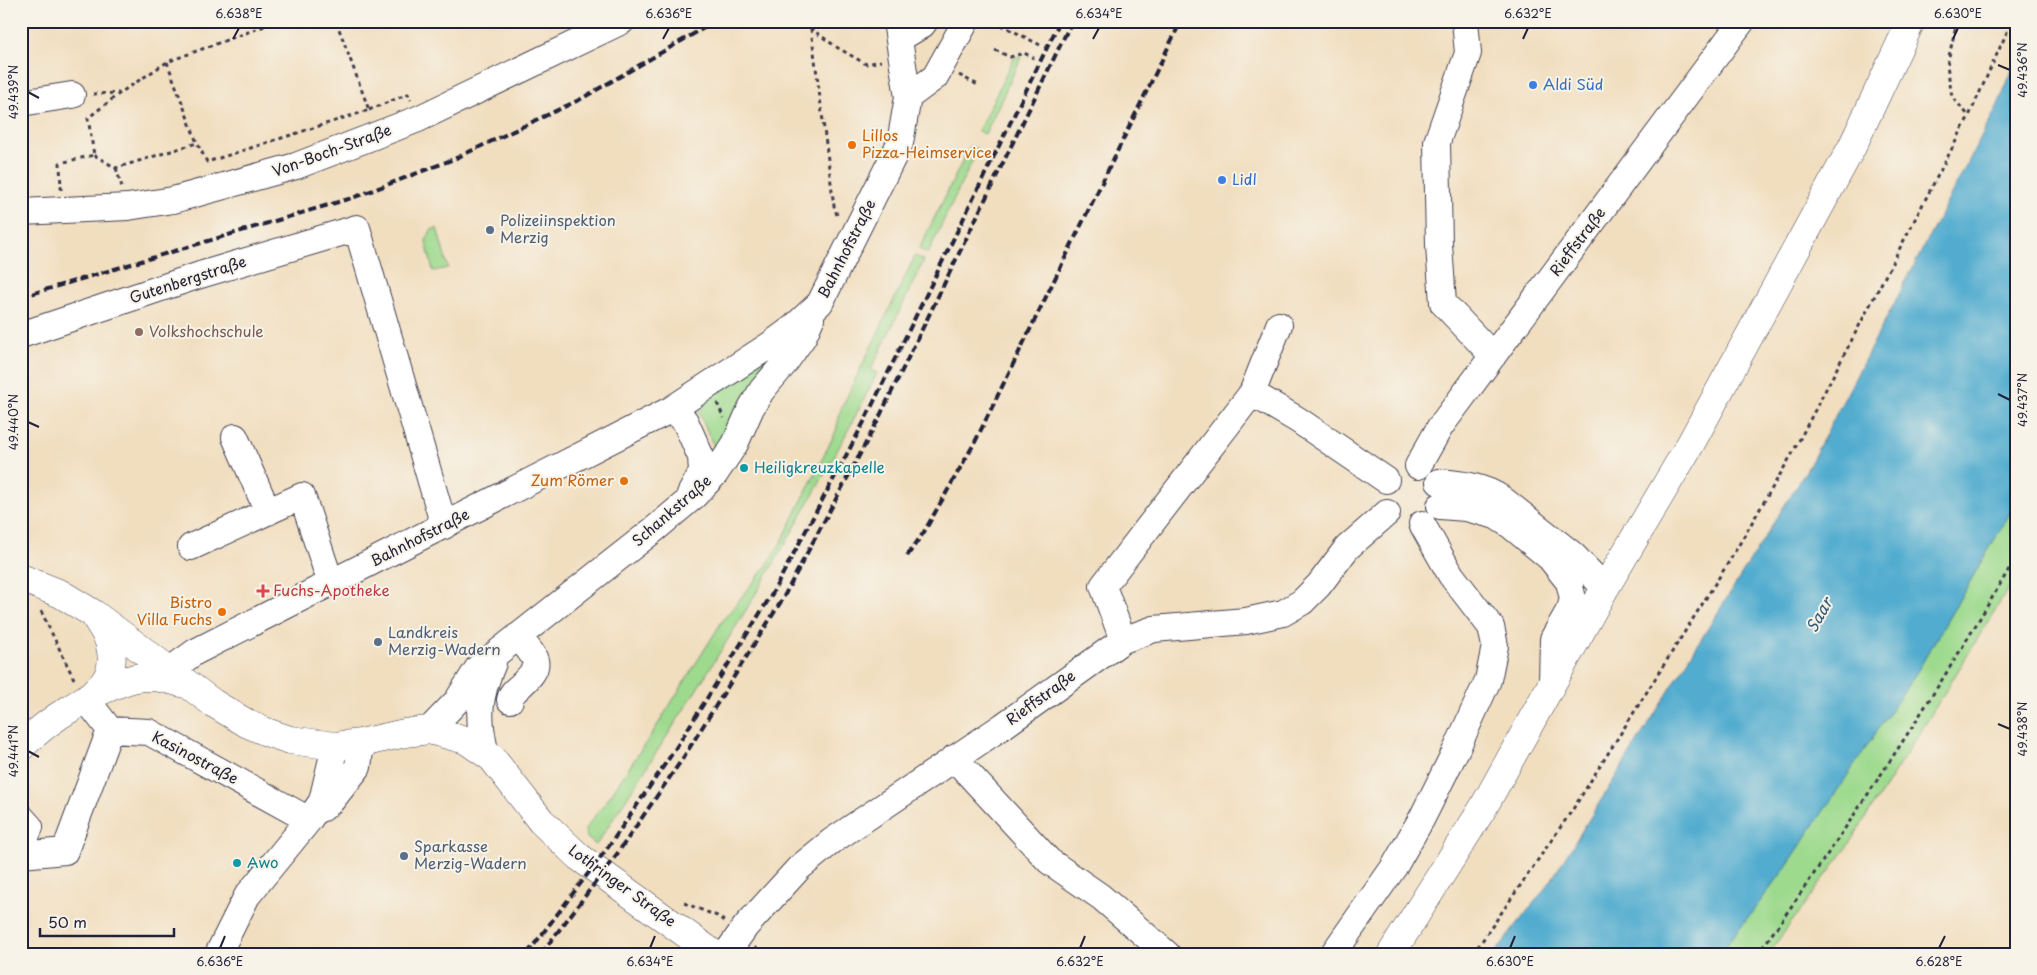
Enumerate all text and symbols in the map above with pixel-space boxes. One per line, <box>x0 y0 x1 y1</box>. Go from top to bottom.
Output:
text: 6.638°E <box>215 4 263 22</box>
text: 6.636°E <box>646 4 692 22</box>
text: 6.634°E <box>1075 4 1123 22</box>
text: 6.632°E <box>1504 4 1552 22</box>
text: 6.630°E <box>1934 4 1982 22</box>
text: 49.436°N <box>2013 42 2031 98</box>
text: 49.439°N <box>4 65 22 119</box>
place label: Aldi Süd <box>1543 72 1603 95</box>
marker: Aldi Süd <box>1527 79 1539 91</box>
street label: Von-Boch-Straße <box>269 117 394 182</box>
place label: Lillos Pizza-Heimservice <box>862 123 992 163</box>
marker: Lillos Pizza-Heimservice <box>846 139 858 151</box>
place label: Lidl <box>1232 167 1257 190</box>
marker: Lidl <box>1216 174 1228 186</box>
street label: Bahnhofstraße <box>811 195 881 302</box>
street label: Rieffstraße <box>1543 202 1610 280</box>
place label: Polizeiinspektion Merzig <box>500 208 616 248</box>
marker: Polizeiinspektion Merzig <box>484 224 496 236</box>
street label: Gutenbergstraße <box>126 249 249 308</box>
place label: Volkshochschule <box>149 319 263 342</box>
marker: Volkshochschule <box>133 326 145 338</box>
text: 49.437°N <box>2013 373 2031 427</box>
text: 49.440°N <box>4 394 22 450</box>
place label: Heiligkreuzkapelle <box>754 455 885 478</box>
marker: Heiligkreuzkapelle <box>738 462 750 474</box>
place label: Zum Römer <box>531 468 614 491</box>
street label: Schankstraße <box>626 469 716 551</box>
marker: Zum Römer <box>618 475 630 487</box>
street label: Bahnhofstraße <box>366 502 473 572</box>
place label: Fuchs-Apotheke <box>273 578 390 601</box>
marker: Fuchs-Apotheke <box>257 585 269 597</box>
place label: Bistro Villa Fuchs <box>137 590 212 630</box>
water label: Saar <box>1799 590 1839 636</box>
marker: Bistro Villa Fuchs <box>216 606 228 618</box>
place label: Landkreis Merzig-Wadern <box>388 620 501 660</box>
marker: Landkreis Merzig-Wadern <box>372 636 384 648</box>
street label: Rieffstraße <box>1001 664 1080 730</box>
text: 49.438°N <box>2013 702 2031 756</box>
street label: Kasinostraße <box>148 724 243 789</box>
text: 49.441°N <box>4 725 22 777</box>
place label: Sparkasse Merzig-Wadern <box>414 834 527 874</box>
street label: Lothringer Straße <box>564 838 681 932</box>
place label: Awo <box>247 850 278 873</box>
marker: Sparkasse Merzig-Wadern <box>398 850 410 862</box>
marker: Awo <box>231 857 243 869</box>
scale bar <box>40 905 174 937</box>
text: 50 m <box>48 910 87 933</box>
text: 6.636°E <box>197 952 243 970</box>
text: 6.634°E <box>626 952 674 970</box>
text: 6.632°E <box>1056 952 1104 970</box>
text: 6.630°E <box>1486 952 1534 970</box>
text: 6.628°E <box>1916 952 1962 970</box>

